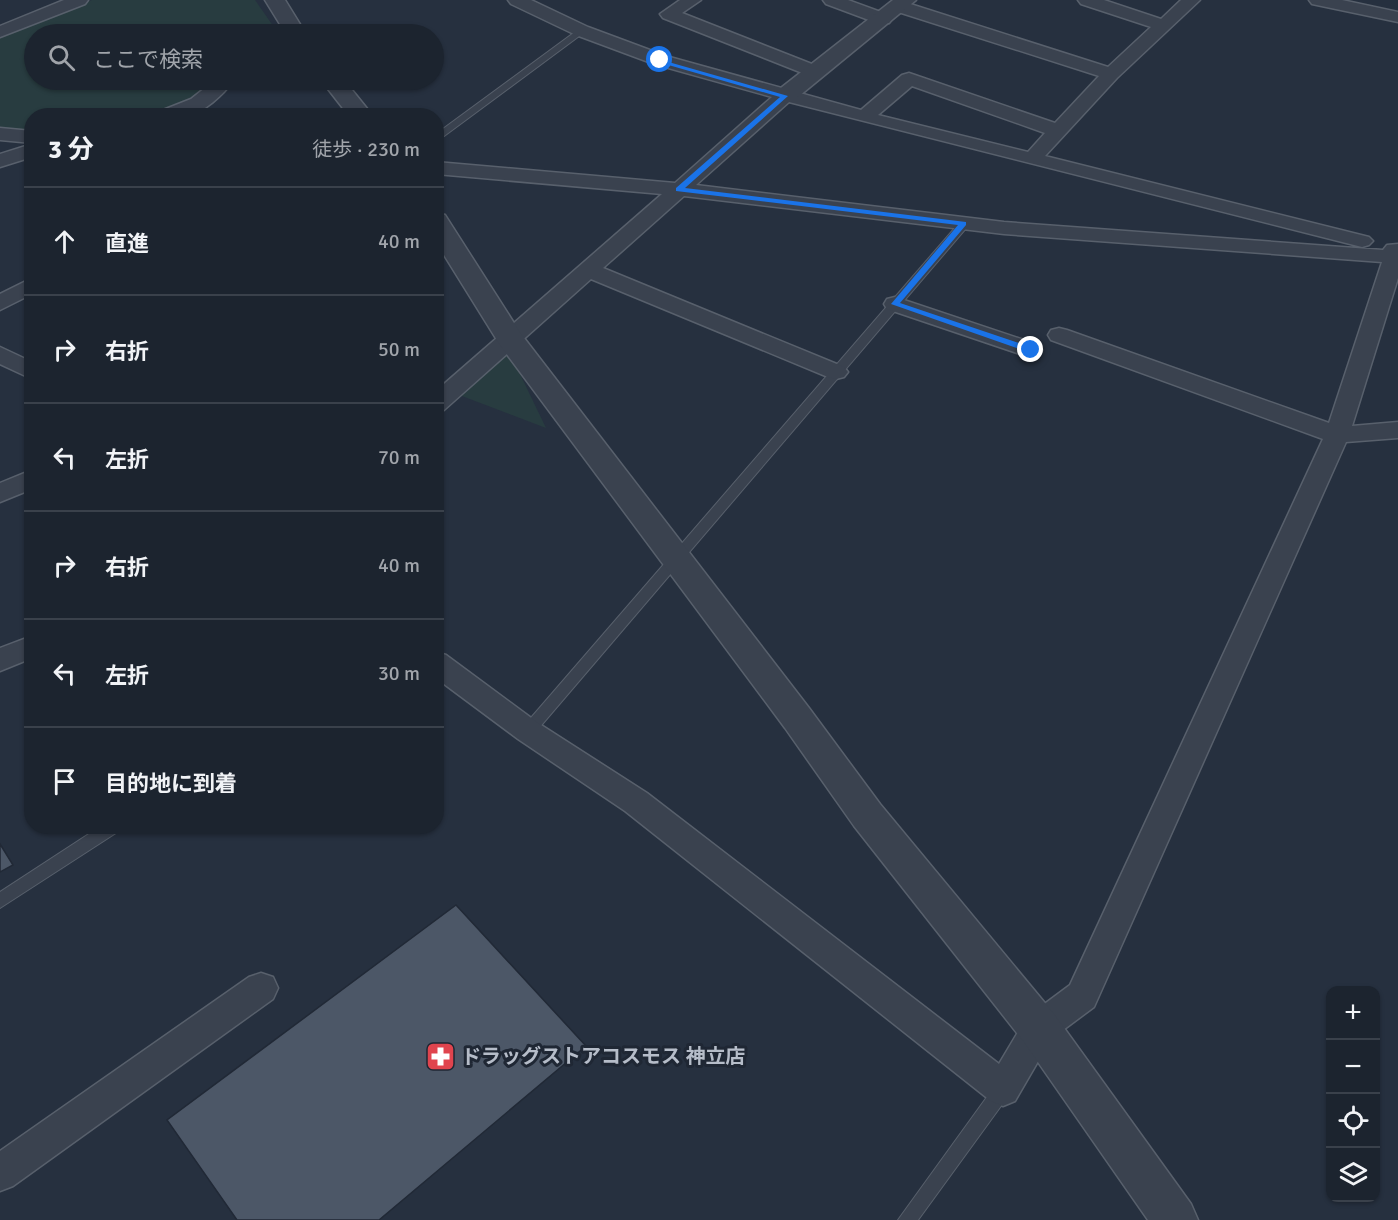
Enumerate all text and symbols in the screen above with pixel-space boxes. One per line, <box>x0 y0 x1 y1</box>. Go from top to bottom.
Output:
search box <box>24 24 444 90</box>
icon: search <box>45 41 78 74</box>
text: ここで検索 <box>93 46 203 73</box>
route start <box>646 46 672 72</box>
text: 3 分 <box>48 134 94 166</box>
text: 徒歩 · 230 m <box>312 137 420 162</box>
icon: ahead <box>48 225 81 258</box>
text: 40 m <box>378 229 420 254</box>
text: 直進 <box>105 230 149 257</box>
icon: right <box>48 333 81 366</box>
route end <box>1017 336 1043 362</box>
text: 50 m <box>378 337 420 362</box>
text: 右折 <box>105 338 149 365</box>
icon: left <box>48 441 81 474</box>
text: 70 m <box>378 445 420 470</box>
text: 左折 <box>105 446 149 473</box>
icon: right <box>48 549 81 582</box>
text: 40 m <box>378 553 420 578</box>
text: 右折 <box>105 554 149 581</box>
icon: left <box>48 657 81 690</box>
text: 30 m <box>378 661 420 686</box>
text: 左折 <box>105 662 149 689</box>
icon: arrive <box>48 765 81 798</box>
text: 目的地に到着 <box>105 770 237 797</box>
map controls <box>1326 986 1380 1202</box>
button: + <box>1326 986 1380 1040</box>
pharmacy icon: ドラッグストアコスモス 神立店 <box>424 1040 456 1072</box>
button: − <box>1326 1040 1380 1094</box>
place label: ドラッグストアコスモス 神立店 <box>461 1044 745 1069</box>
button: locate <box>1326 1094 1380 1148</box>
button: layers <box>1326 1148 1380 1202</box>

